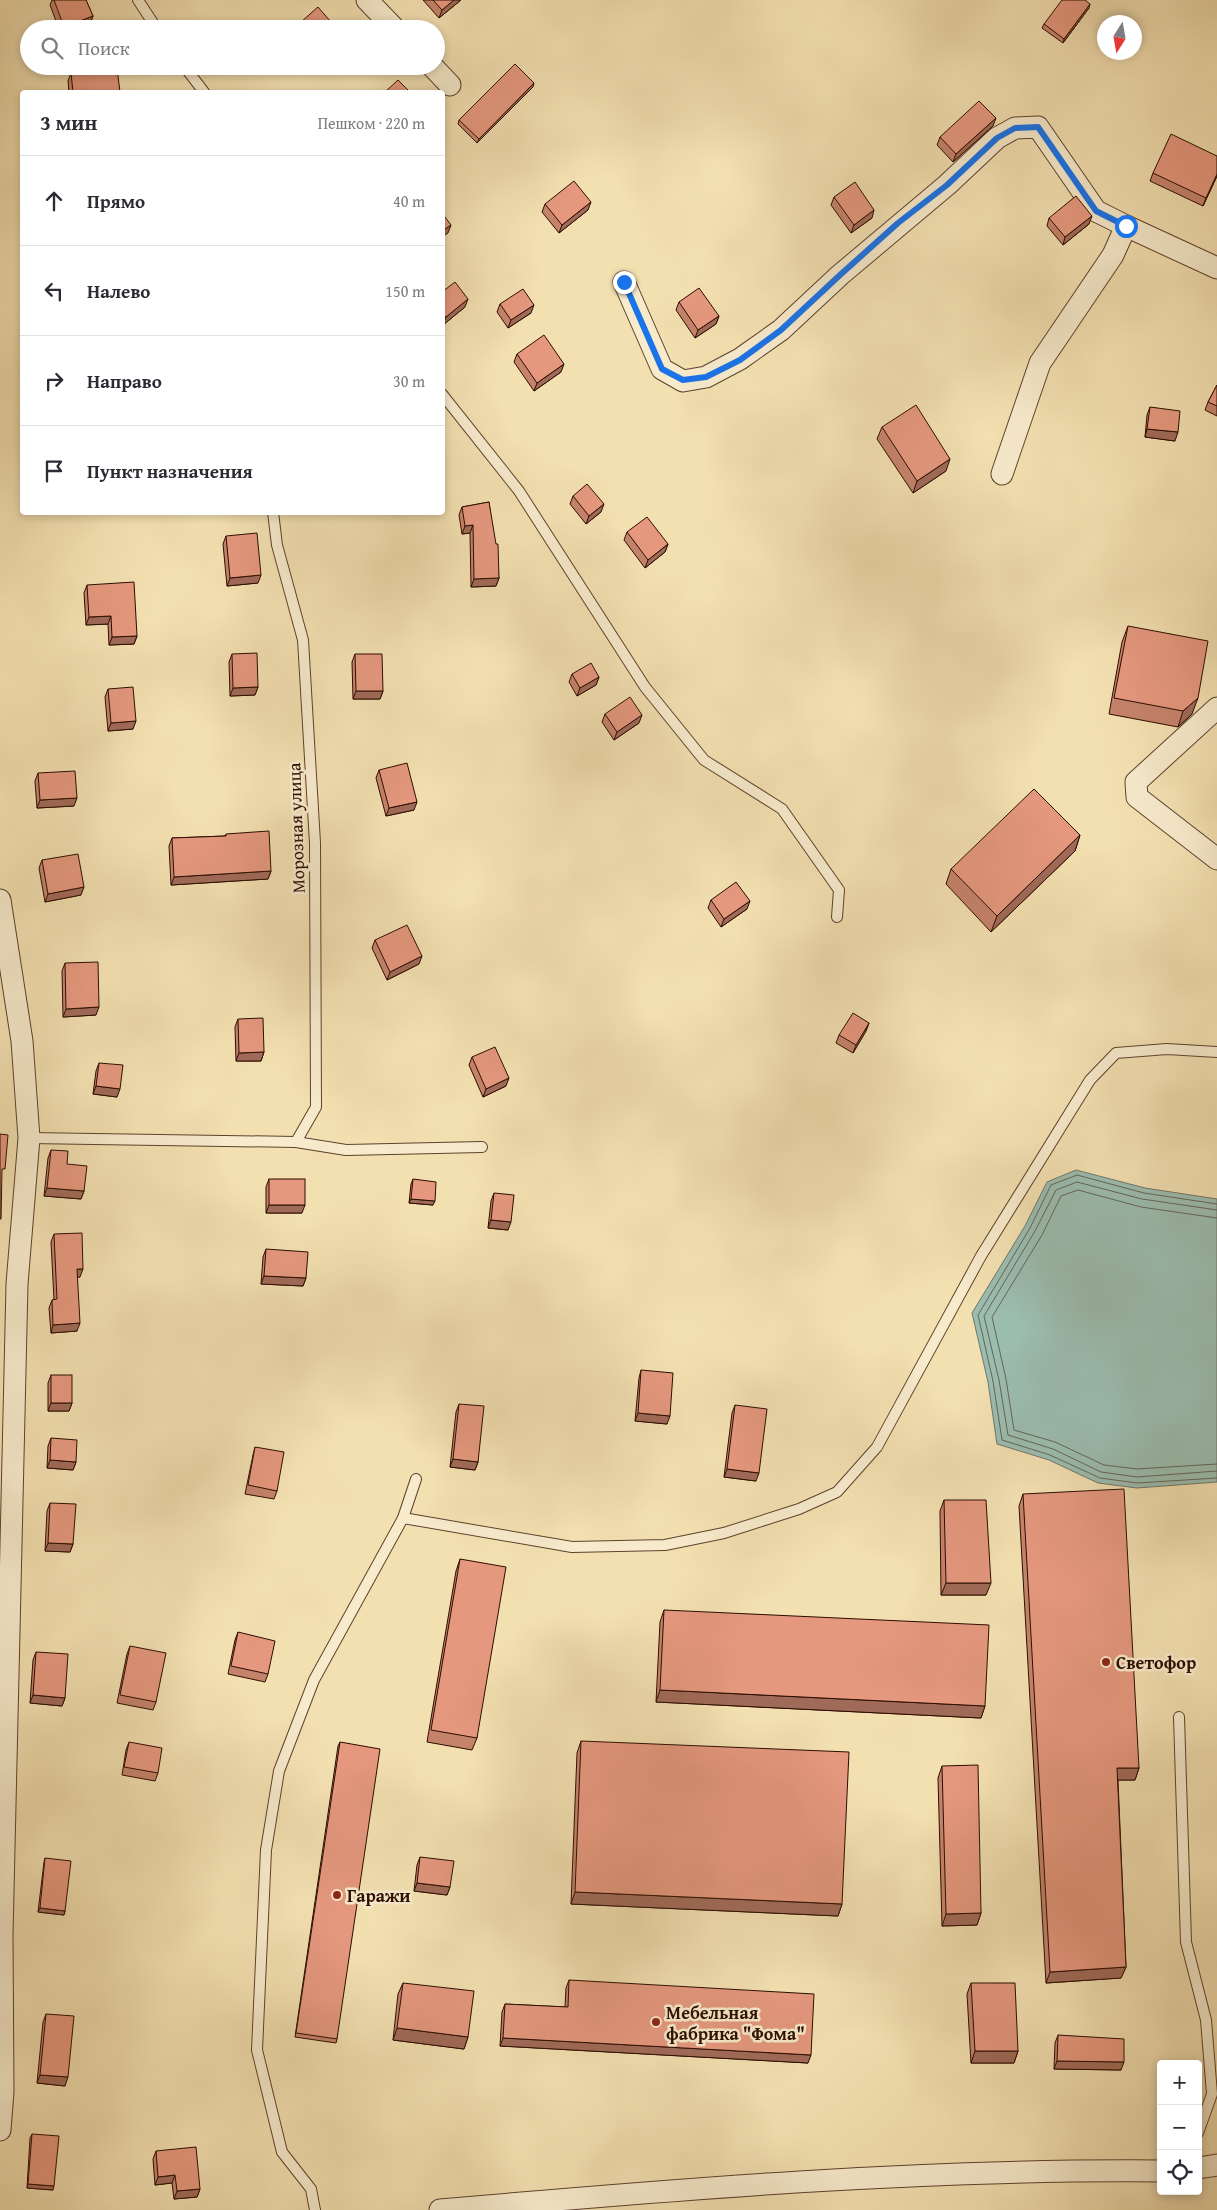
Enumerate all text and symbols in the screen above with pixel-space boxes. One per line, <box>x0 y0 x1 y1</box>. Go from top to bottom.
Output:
north arrow <box>1097 15 1142 60</box>
search box <box>20 20 445 75</box>
icon: search <box>38 34 66 62</box>
text: Поиск <box>78 34 130 62</box>
text: 3 мин <box>40 107 97 138</box>
text: Пешком · 220 m <box>318 111 425 135</box>
icon: ahead <box>40 187 68 215</box>
text: Прямо <box>87 187 145 215</box>
text: 40 m <box>393 189 425 213</box>
route start <box>1115 215 1138 238</box>
route end <box>613 271 636 294</box>
icon: left <box>40 277 68 305</box>
text: Налево <box>87 277 150 305</box>
text: 150 m <box>385 279 425 303</box>
icon: right <box>40 367 68 395</box>
text: Направо <box>87 367 162 395</box>
text: 30 m <box>393 369 425 393</box>
icon: arrive <box>40 457 68 485</box>
text: Пункт назначения <box>87 457 253 485</box>
street label: Морозная улица <box>280 762 312 894</box>
place label: Светофор <box>1116 1649 1196 1676</box>
marker: Светофор <box>1100 1656 1112 1668</box>
place label: Гаражи <box>347 1882 411 1909</box>
marker: Гаражи <box>331 1889 343 1901</box>
place label: Мебельная фабрика "Фома" <box>666 1999 805 2047</box>
marker: Мебельная фабрика "Фома" <box>650 2016 662 2028</box>
map controls <box>1157 2060 1202 2195</box>
button: + <box>1157 2060 1202 2105</box>
button: − <box>1157 2105 1202 2150</box>
button: locate <box>1157 2150 1202 2195</box>

